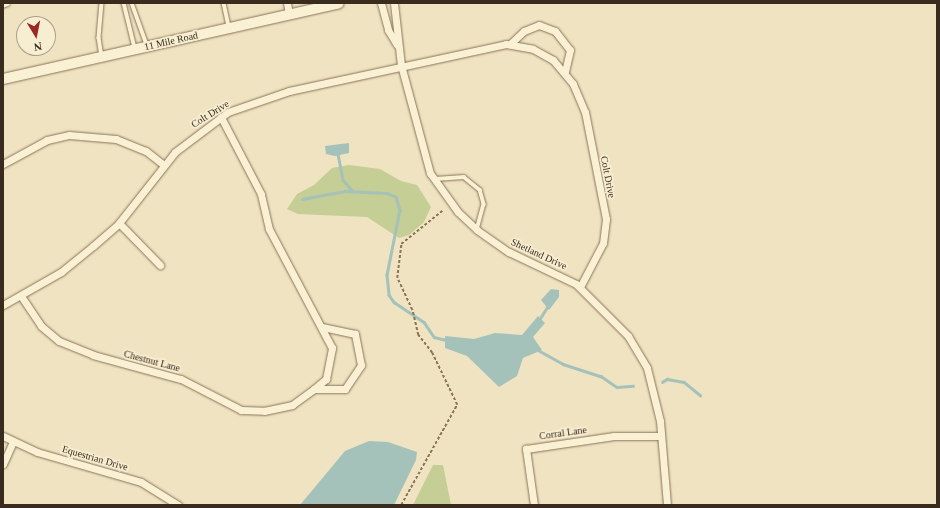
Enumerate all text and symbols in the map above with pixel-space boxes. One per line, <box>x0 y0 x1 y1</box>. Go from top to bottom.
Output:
north arrow <box>16 16 56 56</box>
street label: 11 Mile Road <box>143 29 199 53</box>
text: N <box>33 40 43 53</box>
street label: Colt Drive <box>189 98 231 130</box>
street label: Colt Drive <box>598 155 618 199</box>
street label: Shetland Drive <box>509 236 569 272</box>
street label: Chestnut Lane <box>122 348 182 374</box>
street label: Corral Lane <box>538 424 588 442</box>
street label: Equestrian Drive <box>61 443 129 473</box>

